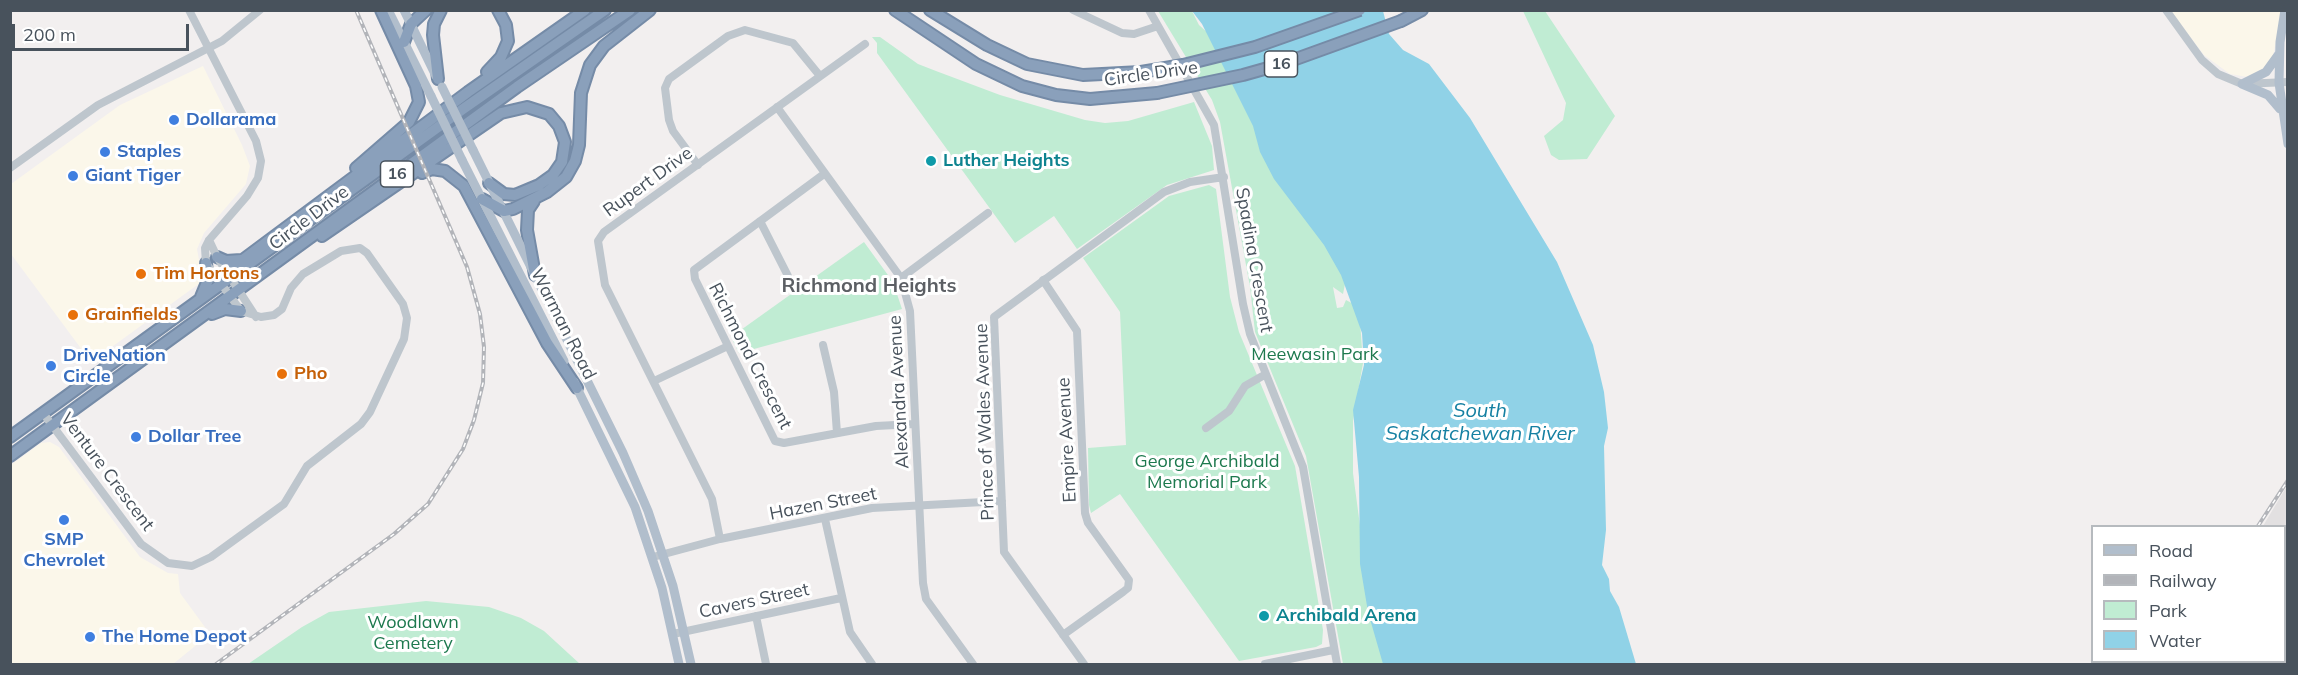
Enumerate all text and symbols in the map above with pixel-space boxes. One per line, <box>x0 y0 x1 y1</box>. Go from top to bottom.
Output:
scale bar <box>15 12 192 50</box>
text: 200 m <box>23 23 76 46</box>
road number: 16 <box>1264 51 1298 77</box>
street label: Circle Drive <box>1103 57 1199 91</box>
place label: Dollarama <box>186 109 276 131</box>
marker: Dollarama <box>167 113 181 127</box>
place label: Staples <box>117 141 181 163</box>
street label: Rupert Drive <box>599 142 697 222</box>
marker: Staples <box>98 145 112 159</box>
place label: Luther Heights <box>943 150 1070 172</box>
marker: Luther Heights <box>924 154 938 168</box>
road number: 16 <box>380 161 414 187</box>
place label: Giant Tiger <box>85 165 181 187</box>
marker: Giant Tiger <box>66 169 80 183</box>
street label: Circle Drive <box>265 181 353 255</box>
street label: Spadina Crescent <box>1231 186 1277 334</box>
place label: Tim Hortons <box>153 263 259 285</box>
street label: Warman Road <box>526 265 600 383</box>
marker: Tim Hortons <box>134 267 148 281</box>
district label: Richmond Heights <box>782 274 956 298</box>
street label: Richmond Crescent <box>704 279 796 433</box>
place label: Grainfields <box>85 304 178 326</box>
marker: Grainfields <box>66 308 80 322</box>
street label: Alexandra Avenue <box>884 315 914 469</box>
street label: Prince of Wales Avenue <box>971 323 999 521</box>
park label: Meewasin Park <box>1251 344 1379 366</box>
place label: DriveNation Circle <box>63 345 166 388</box>
marker: DriveNation Circle <box>44 359 58 373</box>
place label: Pho <box>294 363 327 385</box>
marker: Pho <box>275 367 289 381</box>
street label: Empire Avenue <box>1053 377 1081 503</box>
water label: South Saskatchewan River <box>1385 399 1575 446</box>
street label: Venture Crescent <box>56 409 158 535</box>
place label: Dollar Tree <box>148 426 241 448</box>
marker: Dollar Tree <box>129 430 143 444</box>
park label: George Archibald Memorial Park <box>1134 451 1280 494</box>
street label: Hazen Street <box>768 483 878 525</box>
marker: SMP Chevrolet <box>57 513 71 527</box>
legend <box>2091 525 2286 663</box>
place label: SMP Chevrolet <box>23 529 105 572</box>
text: Road <box>2149 539 2193 562</box>
text: Railway <box>2149 569 2217 592</box>
street label: Cavers Street <box>697 579 811 623</box>
text: Park <box>2149 599 2187 622</box>
place label: Archibald Arena <box>1276 605 1416 627</box>
marker: Archibald Arena <box>1257 609 1271 623</box>
park label: Woodlawn Cemetery <box>367 612 459 654</box>
place label: The Home Depot <box>102 626 246 648</box>
text: Water <box>2149 629 2201 652</box>
marker: The Home Depot <box>83 630 97 644</box>

